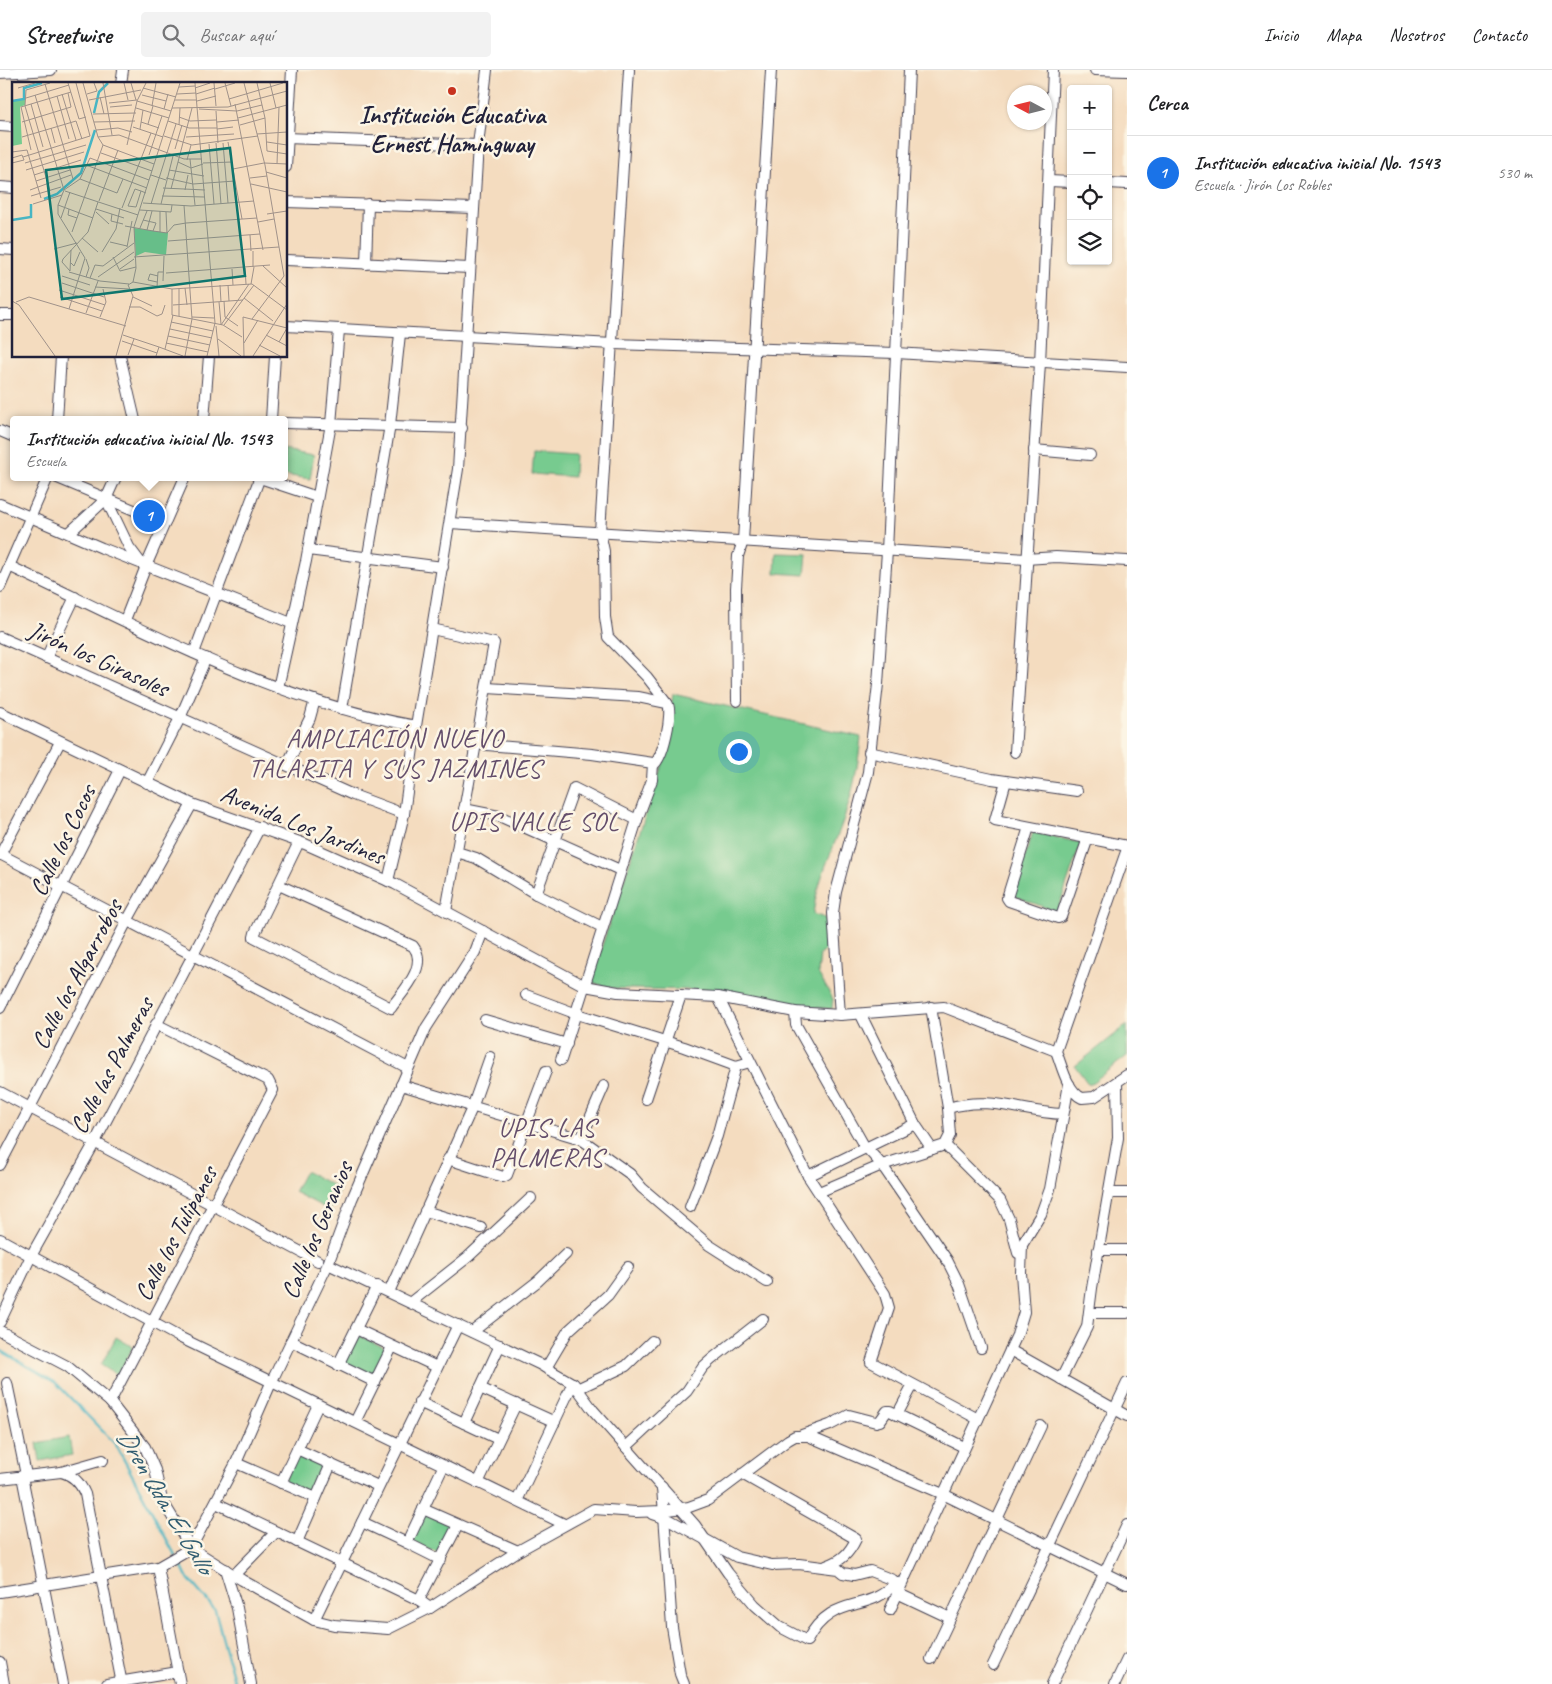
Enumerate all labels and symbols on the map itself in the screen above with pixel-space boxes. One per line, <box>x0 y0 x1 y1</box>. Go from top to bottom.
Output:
inset map <box>12 82 288 358</box>
marker: Institución Educativa Ernest Hamingway <box>446 85 458 97</box>
north arrow <box>1007 85 1052 130</box>
place label: Institución Educativa Ernest Hamingway <box>359 99 547 160</box>
pin: 1 <box>133 497 165 535</box>
street label: Jirón los Girasoles <box>23 613 176 705</box>
district label: AMPLIACIÓN NUEVO TALARITA Y SUS JAZMINES <box>249 722 546 785</box>
your location <box>726 739 752 765</box>
street label: Calle los Cocos <box>22 777 105 901</box>
street label: Avenida Los Jardines <box>216 777 392 873</box>
district label: UPIS VALLE SOL <box>449 805 619 838</box>
street label: Calle los Algarrobos <box>24 892 131 1055</box>
street label: Calle las Palmeras <box>63 990 162 1139</box>
district label: UPIS LAS PALMERAS <box>490 1111 608 1174</box>
street label: Calle los Geranios <box>274 1155 361 1304</box>
street label: Calle los Tulipanes <box>127 1158 226 1306</box>
water label: Dren Qda. El Gallo <box>110 1423 224 1583</box>

